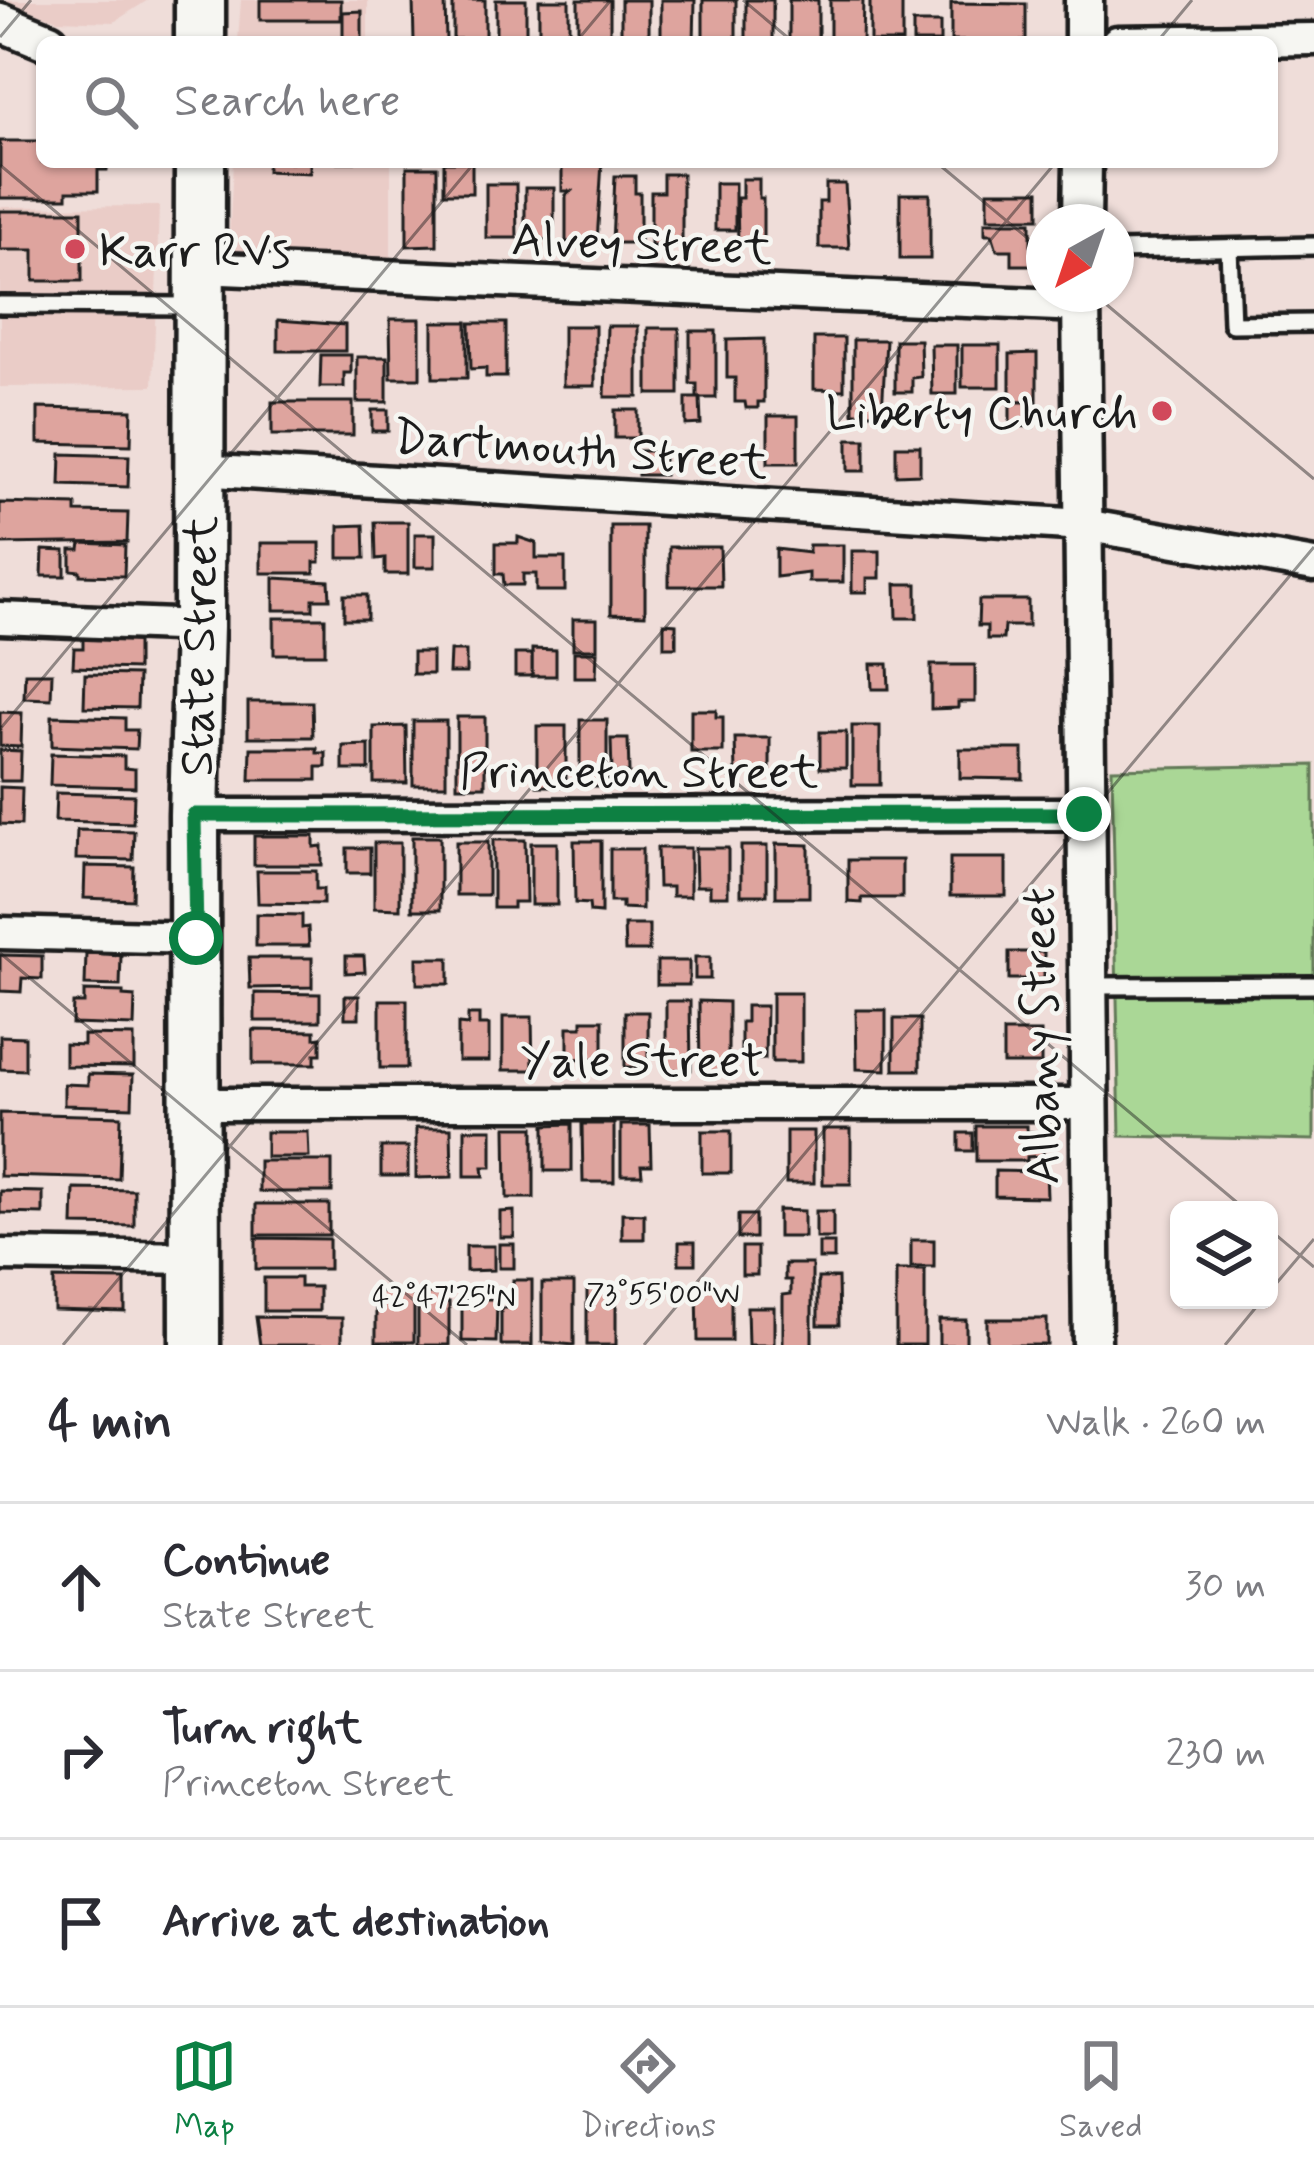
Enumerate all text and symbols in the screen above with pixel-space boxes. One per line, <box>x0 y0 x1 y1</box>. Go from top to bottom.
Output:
search box <box>36 36 1278 168</box>
icon: search <box>78 69 144 135</box>
text: Search here <box>174 73 401 132</box>
north arrow <box>1026 204 1134 312</box>
street label: Alvey Street <box>510 209 773 282</box>
place label: Karr RVs <box>99 221 290 284</box>
marker: Karr RVs <box>62 236 88 262</box>
place label: Liberty Church <box>826 383 1138 446</box>
marker: Liberty Church <box>1149 398 1175 424</box>
street label: Dartmouth Street <box>391 407 770 496</box>
street label: State Street <box>167 515 234 777</box>
street label: Princeton Street <box>460 742 818 805</box>
route end <box>1057 787 1111 841</box>
street label: Albany Street <box>1008 887 1077 1185</box>
route start <box>169 911 223 965</box>
street label: Yale Street <box>520 1031 764 1094</box>
map controls <box>1170 1201 1278 1309</box>
button: layers <box>1170 1201 1278 1309</box>
text: 73°55'00"W <box>586 1275 740 1314</box>
text: 42°47'25"N <box>372 1278 516 1317</box>
text: 4 min <box>48 1390 172 1456</box>
text: Walk · 260 m <box>1046 1398 1266 1449</box>
text: Continue <box>162 1532 330 1591</box>
icon: ahead <box>48 1554 114 1620</box>
text: 30 m <box>1184 1561 1266 1612</box>
text: State Street <box>162 1591 374 1642</box>
text: Turn right <box>162 1700 362 1759</box>
icon: right <box>48 1722 114 1788</box>
text: 230 m <box>1165 1729 1266 1780</box>
text: Princeton Street <box>162 1759 454 1810</box>
icon: arrive <box>48 1890 114 1956</box>
text: Arrive at destination <box>162 1893 550 1952</box>
tab: Map <box>171 2033 237 2149</box>
tab: Directions <box>580 2033 716 2149</box>
tab: Saved <box>1059 2033 1143 2149</box>

